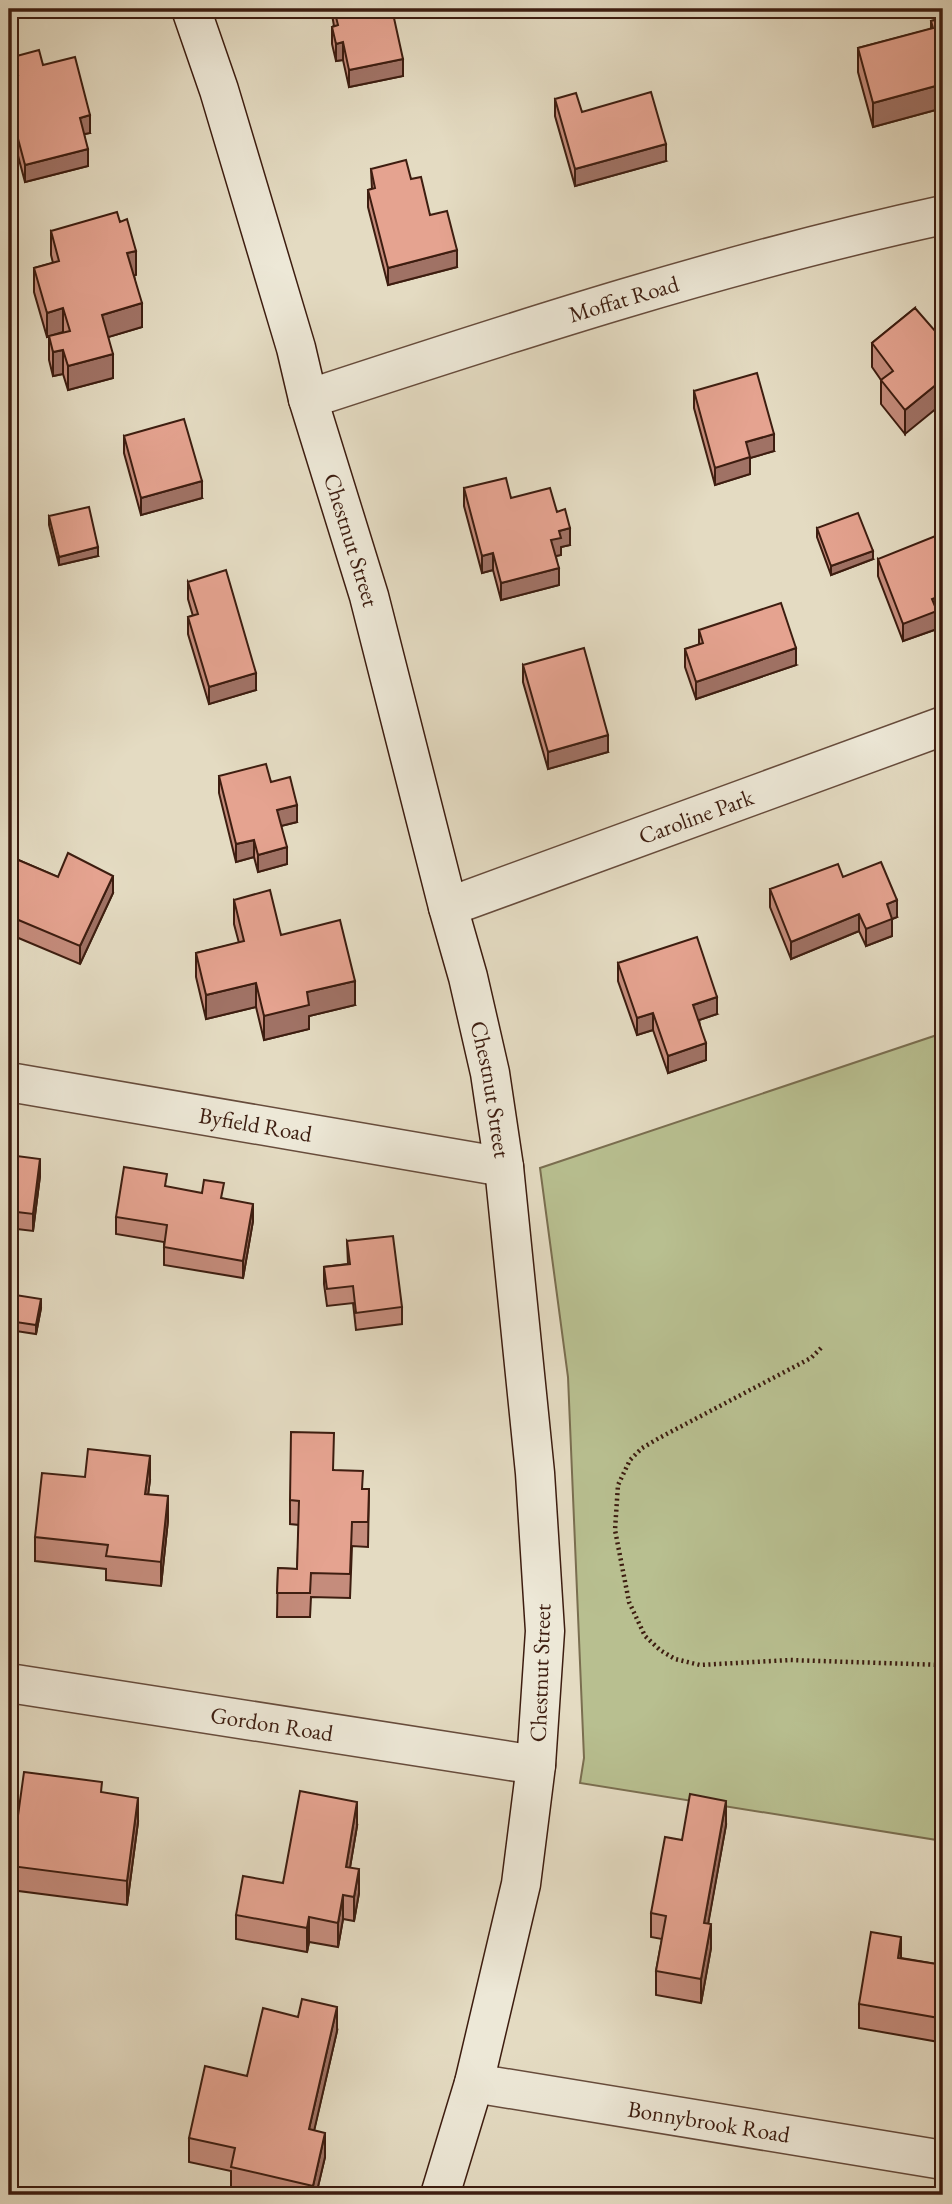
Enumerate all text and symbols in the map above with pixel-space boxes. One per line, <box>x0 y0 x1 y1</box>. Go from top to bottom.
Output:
street label: Moffat Road <box>565 268 682 329</box>
street label: Chestnut Street <box>317 469 386 611</box>
street label: Caroline Park <box>634 781 759 851</box>
street label: Chestnut Street <box>464 1018 518 1161</box>
street label: Byfield Road <box>196 1100 315 1149</box>
street label: Chestnut Street <box>523 1603 557 1743</box>
street label: Gordon Road <box>208 1700 336 1748</box>
street label: Bonnybrook Road <box>626 2093 793 2150</box>

